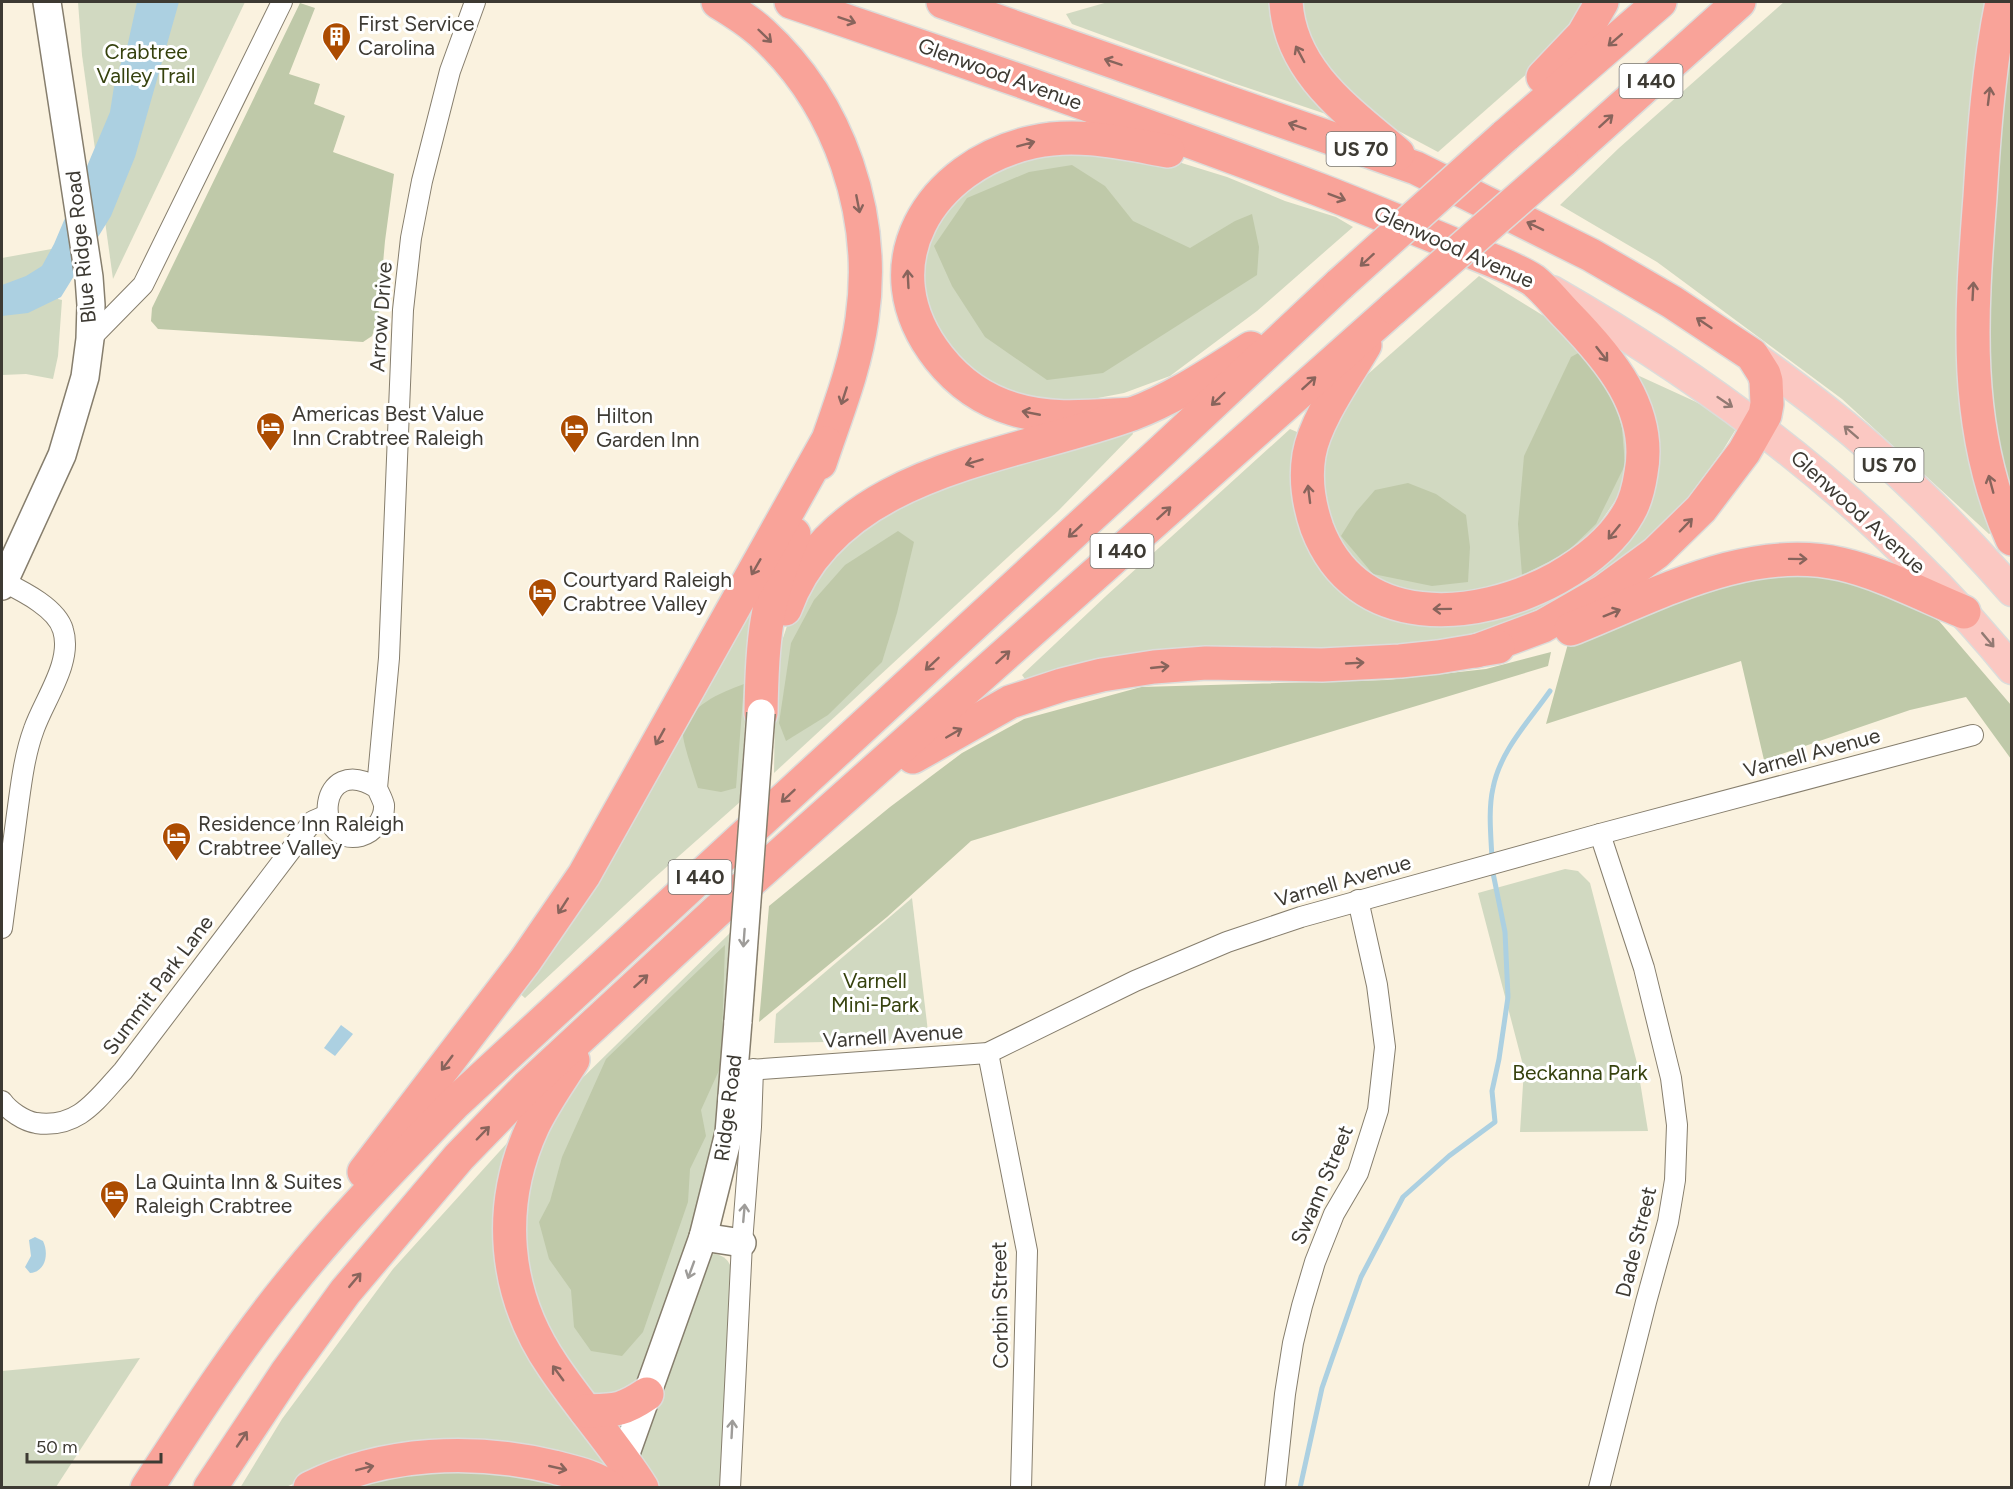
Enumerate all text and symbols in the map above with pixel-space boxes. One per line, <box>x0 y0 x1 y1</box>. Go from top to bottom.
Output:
place label: First Service Carolina <box>358 11 474 60</box>
one-way arrow <box>837 16 855 27</box>
building icon: First Service Carolina <box>321 20 353 62</box>
one-way arrow <box>757 29 772 43</box>
street label: Glenwood Avenue <box>915 32 1086 115</box>
one-way arrow <box>1607 33 1623 46</box>
park label: Crabtree Valley Trail <box>97 39 196 88</box>
one-way arrow <box>1294 46 1305 64</box>
one-way arrow <box>1104 55 1123 66</box>
road number: I 440 <box>1620 64 1682 98</box>
one-way arrow <box>1984 87 1995 107</box>
one-way arrow <box>1598 114 1613 128</box>
one-way arrow <box>1288 120 1307 131</box>
road number: US 70 <box>1326 132 1396 166</box>
one-way arrow <box>1016 138 1035 150</box>
street label: Blue Ridge Road <box>60 169 101 325</box>
one-way arrow <box>1327 192 1346 203</box>
one-way arrow <box>853 193 864 213</box>
street label: Glenwood Avenue <box>1370 200 1538 293</box>
one-way arrow <box>1526 219 1544 231</box>
one-way arrow <box>1360 253 1375 267</box>
street label: Arrow Drive <box>364 261 397 373</box>
one-way arrow <box>903 270 914 290</box>
one-way arrow <box>1968 281 1979 301</box>
one-way arrow <box>1696 317 1712 329</box>
one-way arrow <box>1596 346 1609 362</box>
one-way arrow <box>1301 376 1316 390</box>
one-way arrow <box>838 386 849 405</box>
one-way arrow <box>1210 391 1225 406</box>
one-way arrow <box>1717 395 1734 408</box>
place label: Americas Best Value Inn Crabtree Raleigh <box>292 401 484 450</box>
place label: Hilton Garden Inn <box>596 403 700 452</box>
one-way arrow <box>1021 407 1041 418</box>
hotel icon: Americas Best Value Inn Crabtree Raleigh <box>255 410 287 452</box>
hotel icon: Hilton Garden Inn <box>559 412 591 454</box>
one-way arrow <box>1844 425 1859 439</box>
street label: Glenwood Avenue <box>1786 445 1931 579</box>
road number: US 70 <box>1854 448 1924 482</box>
one-way arrow <box>965 457 984 468</box>
one-way arrow <box>1985 475 1997 494</box>
one-way arrow <box>1303 485 1314 505</box>
one-way arrow <box>1156 506 1171 520</box>
one-way arrow <box>1678 517 1693 532</box>
one-way arrow <box>1608 523 1621 539</box>
one-way arrow <box>1068 524 1083 538</box>
road number: I 440 <box>1090 534 1154 568</box>
one-way arrow <box>1787 553 1807 565</box>
one-way arrow <box>749 558 761 575</box>
place label: Courtyard Raleigh Crabtree Valley <box>563 567 732 616</box>
hotel icon: Courtyard Raleigh Crabtree Valley <box>526 576 558 618</box>
one-way arrow <box>1432 603 1452 615</box>
one-way arrow <box>1602 607 1621 618</box>
one-way arrow <box>1981 632 1995 647</box>
one-way arrow <box>995 650 1010 664</box>
one-way arrow <box>924 656 939 671</box>
one-way arrow <box>1344 658 1364 669</box>
one-way arrow <box>1150 661 1170 672</box>
street label: Varnell Avenue <box>1741 722 1883 783</box>
one-way arrow <box>945 727 963 738</box>
one-way arrow <box>654 728 666 745</box>
one-way arrow <box>781 789 796 803</box>
place label: Residence Inn Raleigh Crabtree Valley <box>198 811 404 860</box>
hotel icon: Residence Inn Raleigh Crabtree Valley <box>161 820 193 862</box>
street label: Varnell Avenue <box>1272 849 1414 912</box>
road number: I 440 <box>668 860 732 894</box>
one-way arrow <box>557 897 569 914</box>
street label: Summit Park Lane <box>97 910 218 1059</box>
one-way arrow <box>738 928 749 948</box>
park label: Varnell Mini-Park <box>831 968 920 1017</box>
one-way arrow <box>633 974 648 988</box>
street label: Varnell Avenue <box>822 1018 964 1053</box>
street label: Ridge Road <box>709 1053 746 1163</box>
one-way arrow <box>441 1054 453 1070</box>
park label: Beckanna Park <box>1512 1060 1649 1085</box>
street label: Swann Street <box>1285 1121 1358 1248</box>
one-way arrow <box>475 1125 490 1140</box>
place label: La Quinta Inn & Suites Raleigh Crabtree <box>135 1169 342 1218</box>
hotel icon: La Quinta Inn & Suites Raleigh Crabtree <box>98 1178 130 1220</box>
street label: Dade Street <box>1610 1184 1661 1300</box>
one-way arrow <box>739 1204 750 1224</box>
street label: Corbin Street <box>986 1241 1013 1369</box>
one-way arrow <box>685 1261 696 1279</box>
one-way arrow <box>349 1272 362 1288</box>
one-way arrow <box>552 1365 564 1381</box>
one-way arrow <box>727 1420 738 1440</box>
scale bar <box>27 1426 160 1464</box>
one-way arrow <box>236 1431 248 1448</box>
text: 50 m <box>36 1436 78 1458</box>
one-way arrow <box>355 1461 374 1473</box>
one-way arrow <box>547 1463 567 1474</box>

